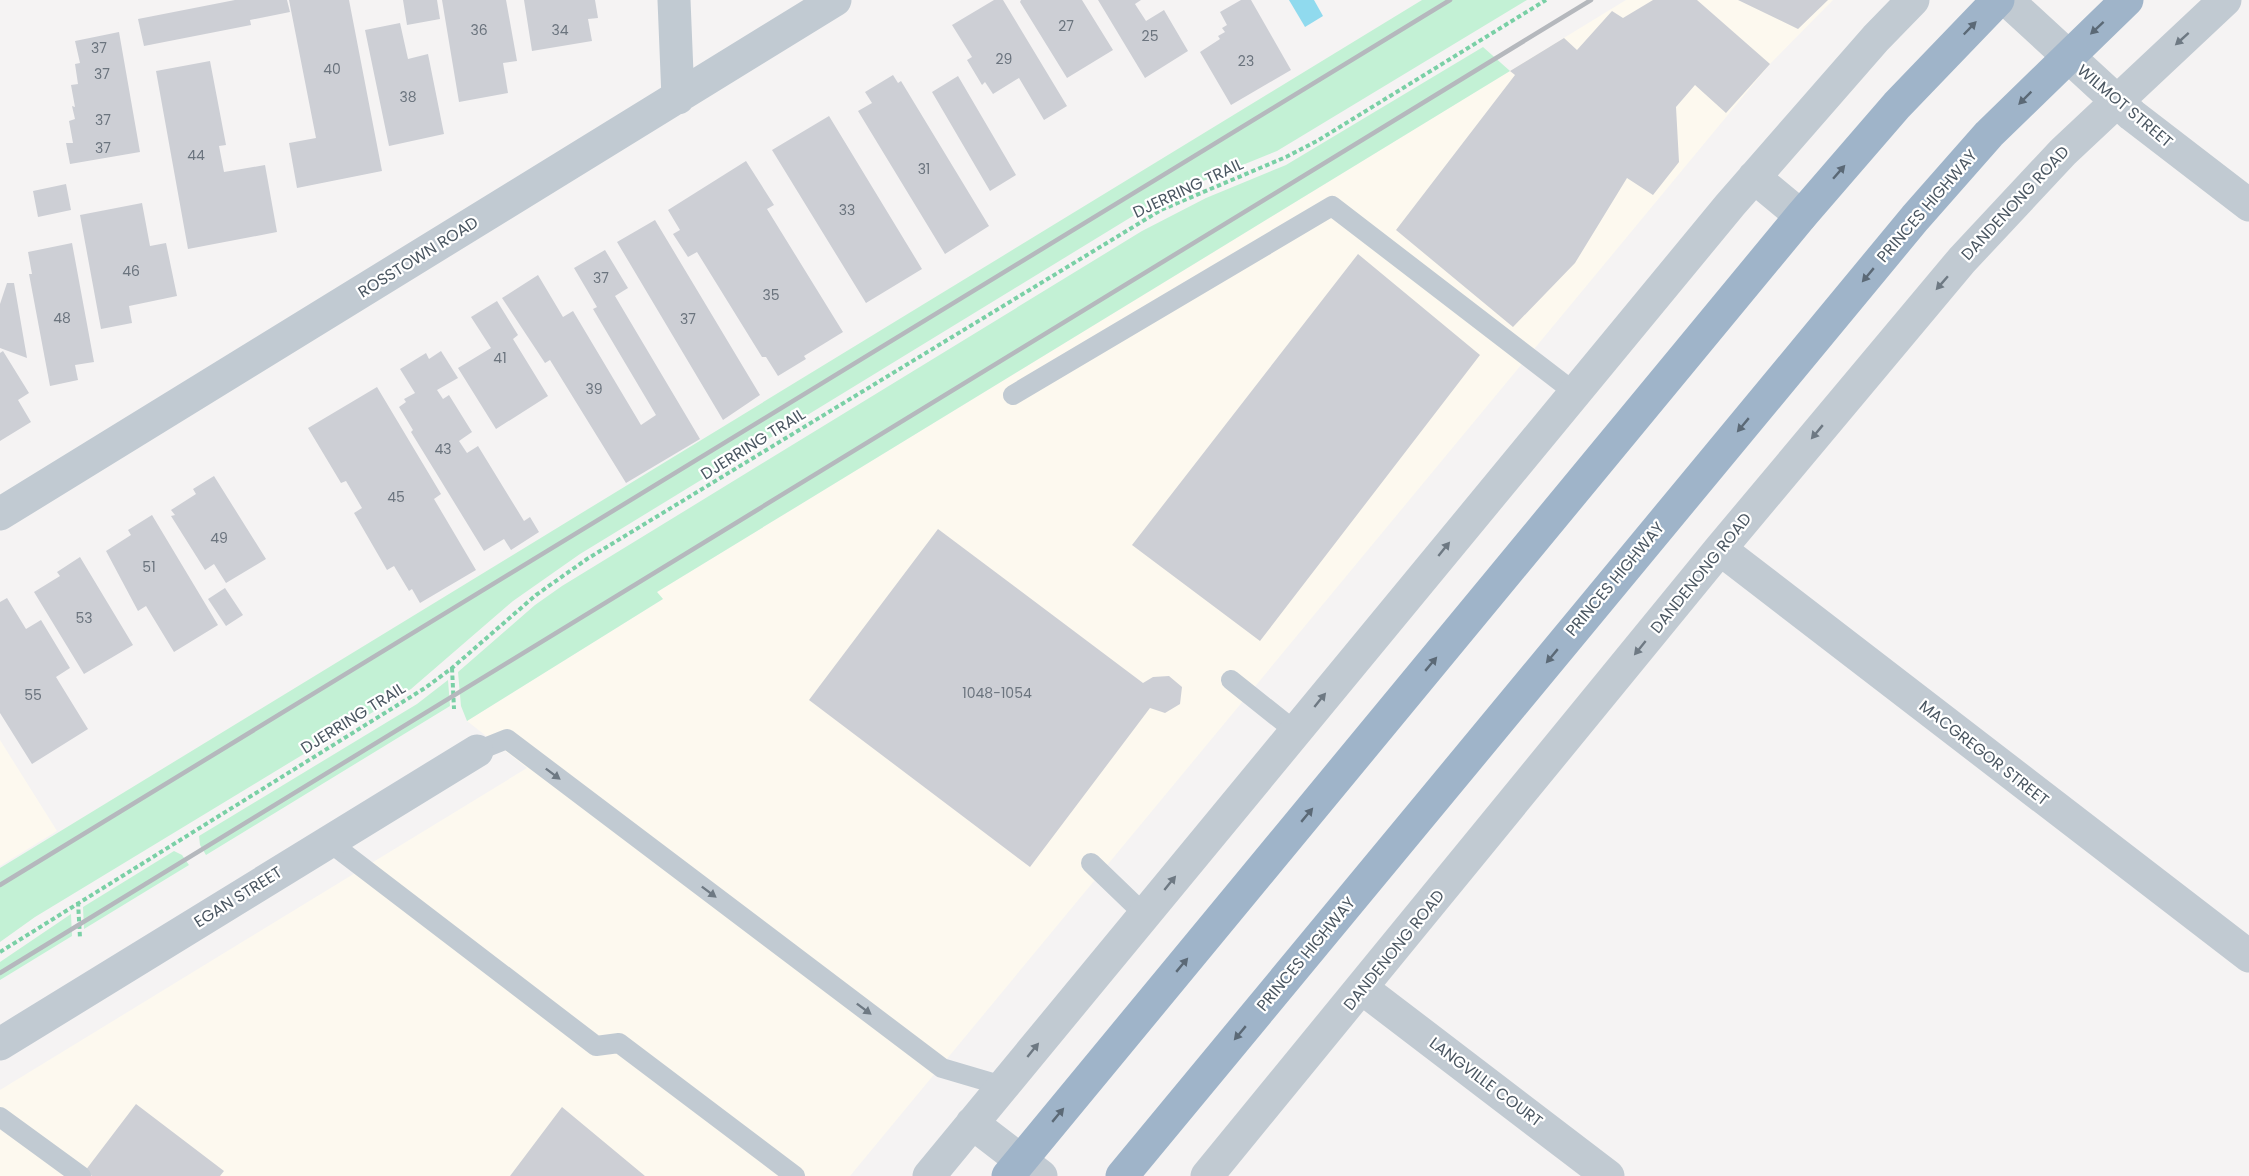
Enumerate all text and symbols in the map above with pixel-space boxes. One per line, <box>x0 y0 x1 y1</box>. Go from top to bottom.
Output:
house number: 27 <box>1058 16 1074 36</box>
house number: 36 <box>470 20 488 40</box>
house number: 34 <box>551 20 569 40</box>
one-way arrow <box>1963 21 1977 35</box>
one-way arrow <box>2090 21 2105 34</box>
house number: 25 <box>1142 26 1158 46</box>
one-way arrow <box>2175 32 2190 45</box>
house number: 37 <box>91 38 107 58</box>
house number: 29 <box>996 49 1012 69</box>
house number: 23 <box>1238 51 1254 71</box>
house number: 40 <box>323 59 341 79</box>
street label: WILMOT STREET <box>2072 59 2178 153</box>
house number: 37 <box>94 64 110 84</box>
house number: 38 <box>399 87 417 107</box>
one-way arrow <box>2019 90 2033 104</box>
house number: 37 <box>95 110 111 130</box>
house number: 37 <box>95 138 111 158</box>
street label: DANDENONG ROAD <box>1956 141 2074 265</box>
street label: PRINCES HIGHWAY <box>1872 144 1983 267</box>
house number: 44 <box>187 145 205 165</box>
street label: DJERRING TRAIL <box>1129 152 1247 224</box>
house number: 31 <box>918 159 930 179</box>
one-way arrow <box>1832 165 1845 180</box>
house number: 33 <box>839 200 855 220</box>
street label: ROSSTOWN ROAD <box>353 211 483 303</box>
house number: 46 <box>122 261 140 281</box>
one-way arrow <box>1862 267 1874 282</box>
house number: 37 <box>593 268 609 288</box>
one-way arrow <box>1936 275 1949 290</box>
house number: 35 <box>762 285 780 305</box>
house number: 48 <box>53 308 71 328</box>
house number: 37 <box>680 309 696 329</box>
house number: 41 <box>493 348 507 368</box>
house number: 39 <box>585 379 603 399</box>
street label: DJERRING TRAIL <box>696 403 810 485</box>
one-way arrow <box>1737 417 1750 432</box>
one-way arrow <box>1811 424 1824 440</box>
house number: 43 <box>434 439 452 459</box>
house number: 45 <box>387 487 405 507</box>
street label: DANDENONG ROAD <box>1645 508 1757 638</box>
street label: PRINCES HIGHWAY <box>1560 516 1670 641</box>
house number: 49 <box>210 528 228 548</box>
one-way arrow <box>1438 541 1451 557</box>
house number: 51 <box>142 557 156 577</box>
house number: 53 <box>75 608 93 628</box>
one-way arrow <box>1634 640 1646 655</box>
one-way arrow <box>1545 648 1558 664</box>
one-way arrow <box>1424 656 1437 672</box>
street label: DJERRING TRAIL <box>296 677 410 759</box>
house number: 1048-1054 <box>962 683 1032 703</box>
house number: 55 <box>24 685 42 705</box>
one-way arrow <box>1314 692 1327 708</box>
street label: MACGREGOR STREET <box>1914 695 2054 811</box>
one-way arrow <box>545 768 561 780</box>
one-way arrow <box>1300 807 1313 823</box>
street label: EGAN STREET <box>190 861 287 933</box>
one-way arrow <box>1163 876 1176 891</box>
one-way arrow <box>701 885 716 897</box>
street label: DANDENONG ROAD <box>1338 885 1450 1015</box>
street label: PRINCES HIGHWAY <box>1251 891 1361 1016</box>
one-way arrow <box>1176 957 1189 973</box>
one-way arrow <box>857 1003 872 1015</box>
one-way arrow <box>1234 1025 1247 1041</box>
street label: LANGVILLE COURT <box>1425 1032 1548 1132</box>
one-way arrow <box>1026 1042 1039 1058</box>
one-way arrow <box>1051 1108 1064 1123</box>

